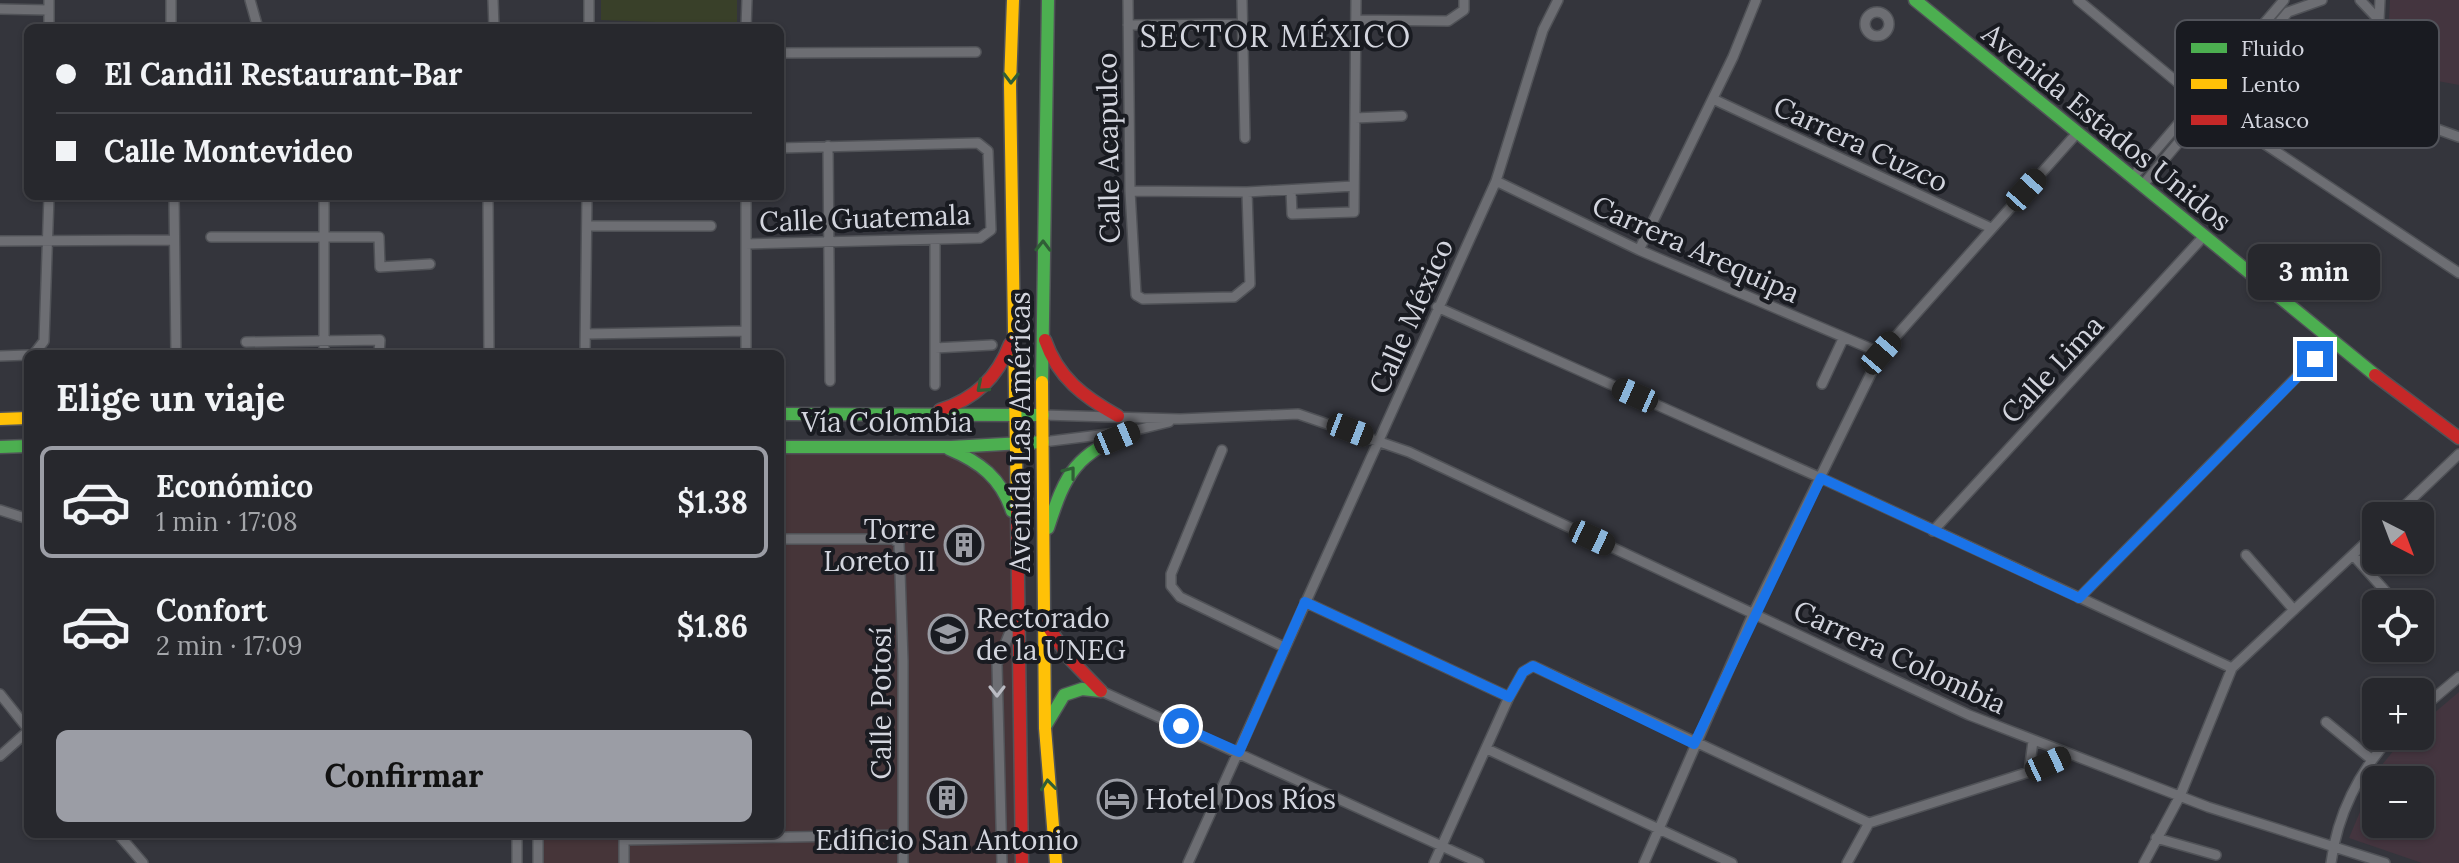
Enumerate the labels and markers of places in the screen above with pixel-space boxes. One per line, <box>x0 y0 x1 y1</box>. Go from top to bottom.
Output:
place label: Torre Loreto II <box>823 511 936 579</box>
building icon: Torre Loreto II <box>943 524 985 566</box>
place label: Rectorado de la UNEG <box>976 600 1126 668</box>
school or university icon: Rectorado de la UNEG <box>927 613 969 655</box>
building icon: Edificio San Antonio <box>926 777 968 819</box>
hotel icon: Hotel Dos Ríos <box>1096 778 1138 820</box>
place label: Hotel Dos Ríos <box>1145 781 1336 817</box>
place label: Edificio San Antonio <box>815 822 1079 858</box>

